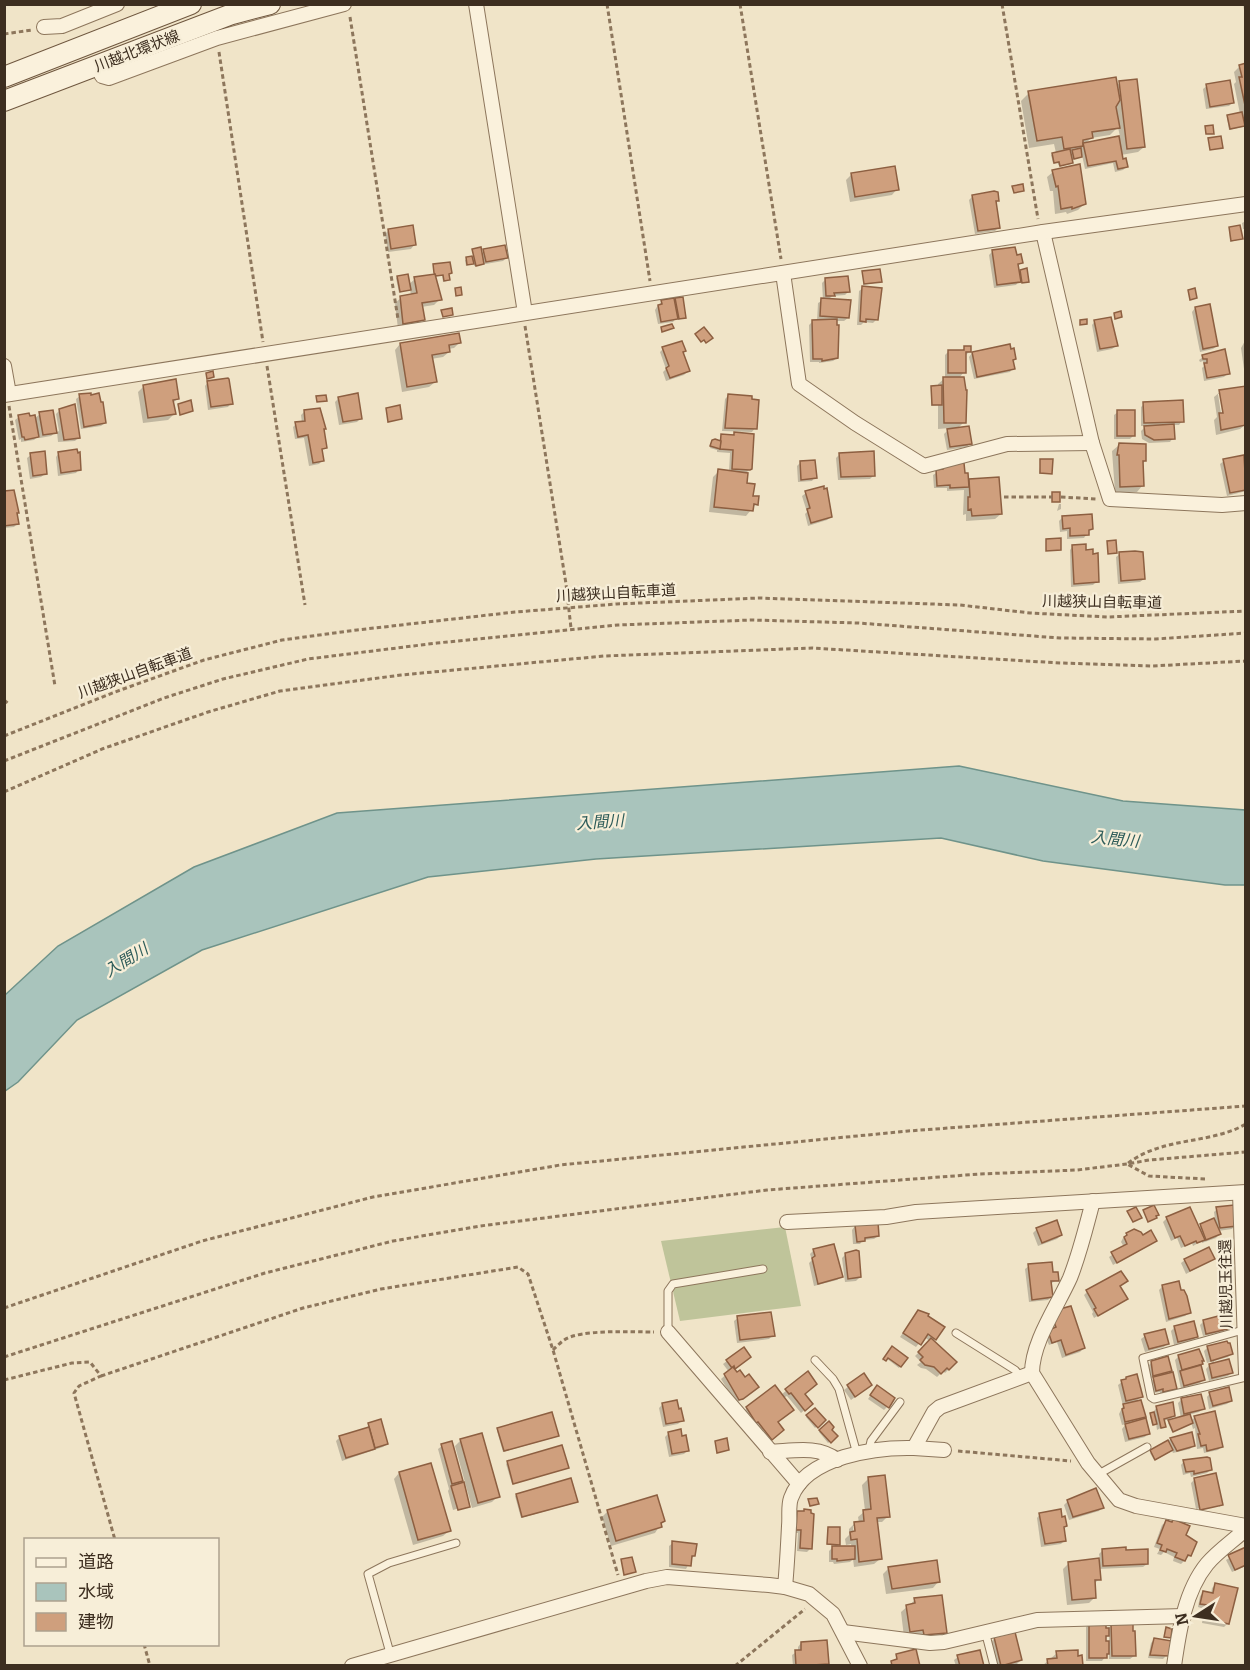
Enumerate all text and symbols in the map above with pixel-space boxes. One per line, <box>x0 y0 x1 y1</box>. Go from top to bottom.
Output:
street label: 川越北環状線 <box>92 26 182 76</box>
street label: 川越狭山自転車道 <box>556 581 676 605</box>
street label: 川越狭山自転車道 <box>1042 592 1162 612</box>
street label: 川越狭山自転車道 <box>76 644 194 702</box>
water label: 入間川 <box>575 811 627 833</box>
water label: 入間川 <box>1090 827 1142 851</box>
water label: 入間川 <box>101 938 153 981</box>
street label: 川越児玉往還 <box>1216 1239 1236 1329</box>
legend <box>24 1538 219 1646</box>
text: 道路 <box>78 1551 114 1573</box>
text: 水域 <box>78 1581 114 1603</box>
north arrow <box>1166 1586 1226 1646</box>
text: 建物 <box>78 1611 114 1633</box>
text: N <box>1171 1611 1192 1627</box>

